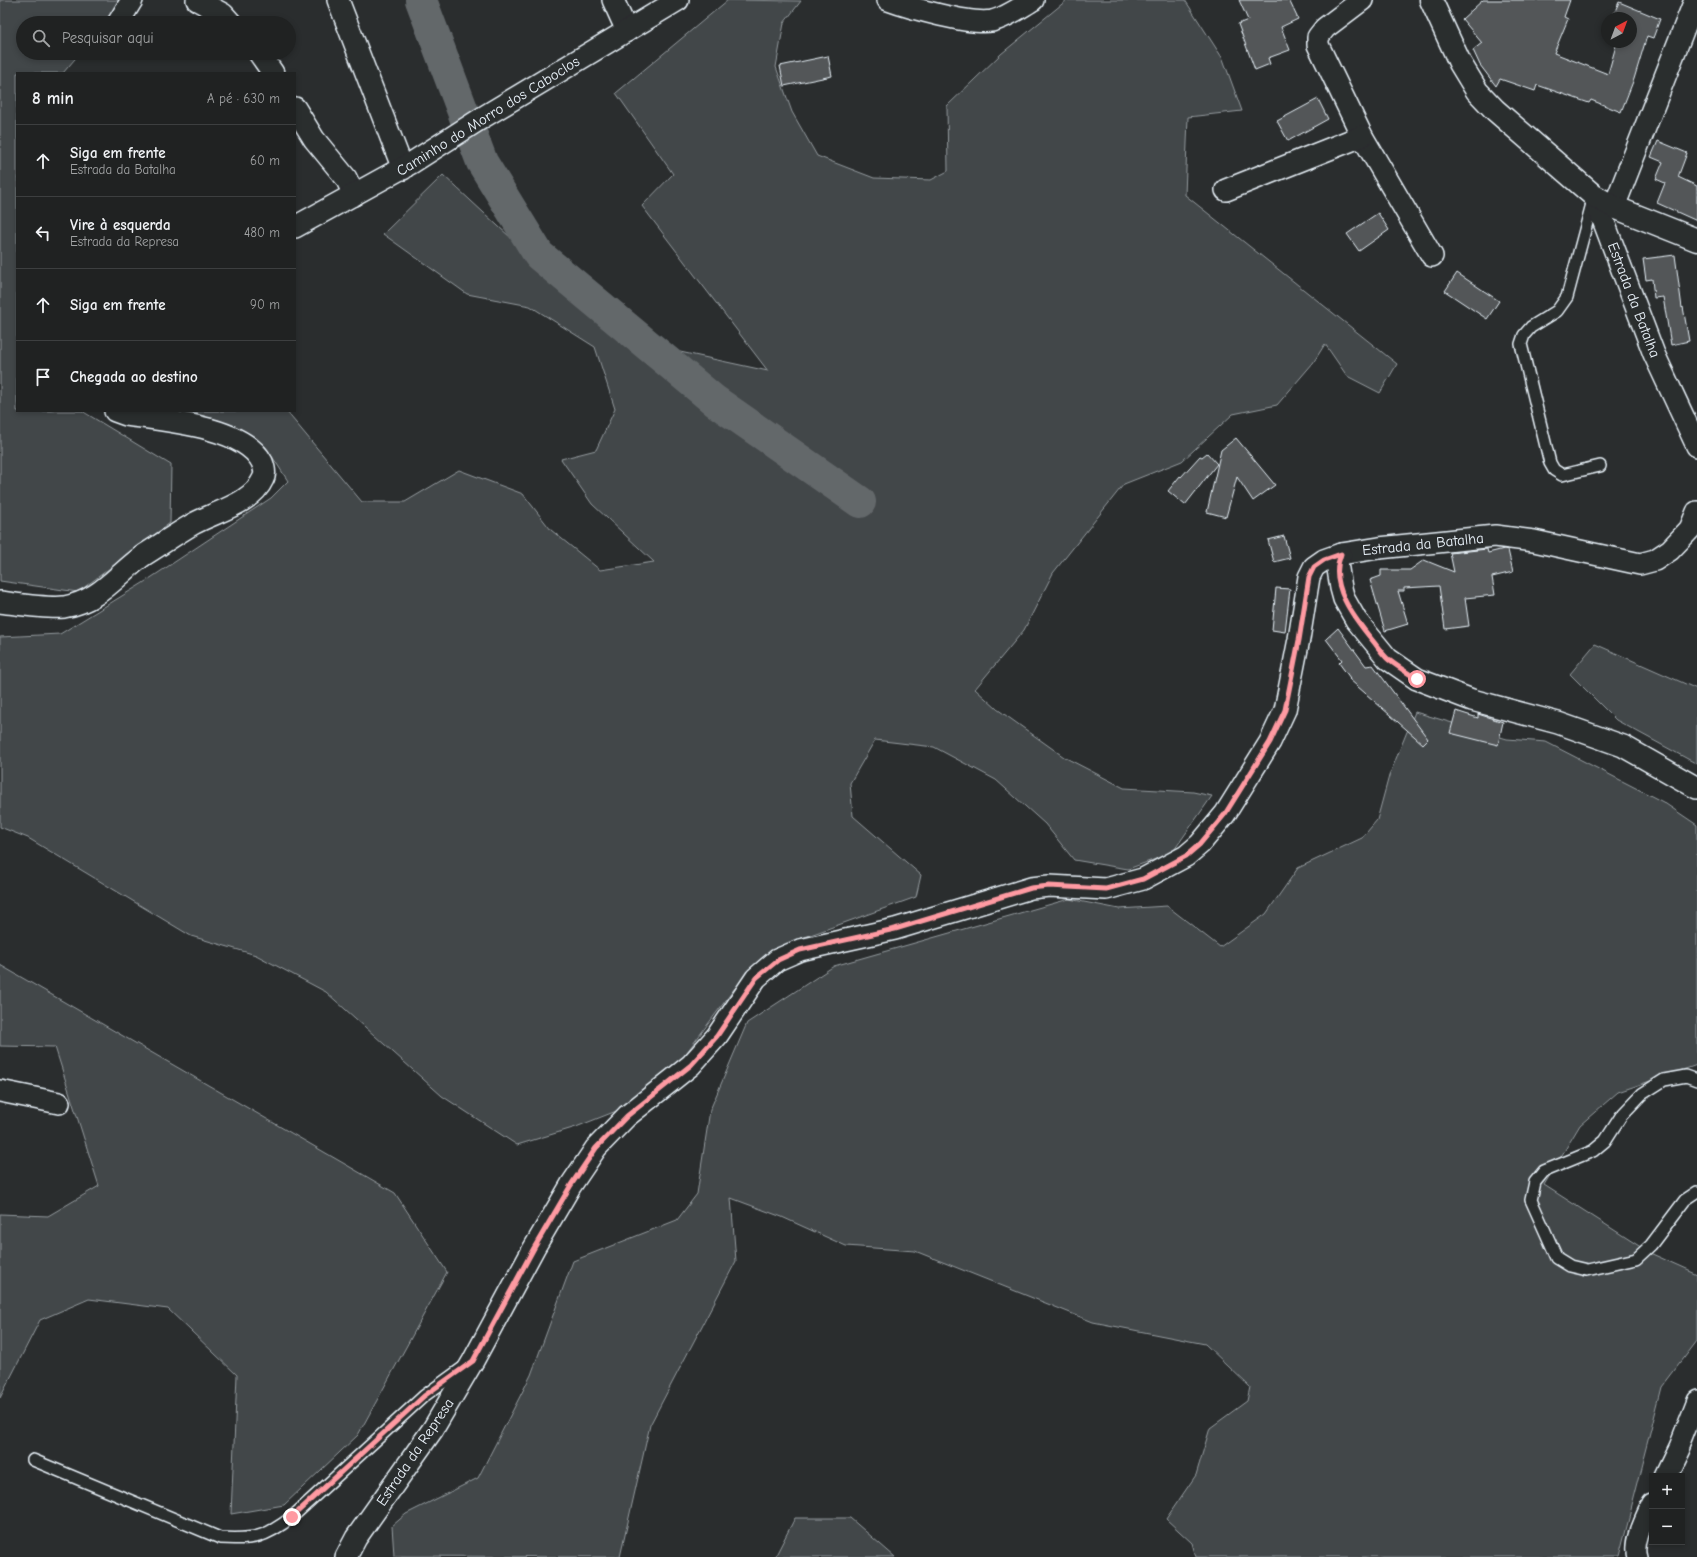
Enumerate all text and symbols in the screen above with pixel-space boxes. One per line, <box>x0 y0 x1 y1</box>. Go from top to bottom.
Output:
north arrow <box>1601 12 1637 48</box>
search box <box>16 16 296 60</box>
icon: search <box>30 27 52 49</box>
text: Pesquisar aqui <box>62 29 154 47</box>
street label: Caminho do Morro dos Caboclos <box>393 52 583 180</box>
text: 8 min <box>32 89 74 108</box>
text: A pé · 630 m <box>207 91 280 106</box>
text: Siga em frente <box>70 144 166 162</box>
icon: ahead <box>32 150 54 172</box>
text: 60 m <box>250 153 280 168</box>
text: Estrada da Batalha <box>70 162 176 177</box>
text: Vire à esquerda <box>70 216 171 234</box>
icon: left <box>32 222 54 244</box>
text: 480 m <box>244 225 280 240</box>
text: Estrada da Represa <box>70 234 179 249</box>
street label: Estrada da Batalha <box>1604 240 1664 360</box>
icon: ahead <box>32 294 54 316</box>
text: Siga em frente <box>70 296 166 314</box>
text: 90 m <box>250 297 280 312</box>
icon: arrive <box>32 366 54 388</box>
text: Chegada ao destino <box>70 368 198 386</box>
street label: Estrada da Batalha <box>1361 529 1485 559</box>
route start <box>1408 670 1426 688</box>
street label: Estrada da Represa <box>372 1395 458 1509</box>
map controls <box>1649 1473 1685 1545</box>
button: + <box>1649 1473 1685 1509</box>
route end <box>283 1508 301 1526</box>
button: − <box>1649 1509 1685 1545</box>

